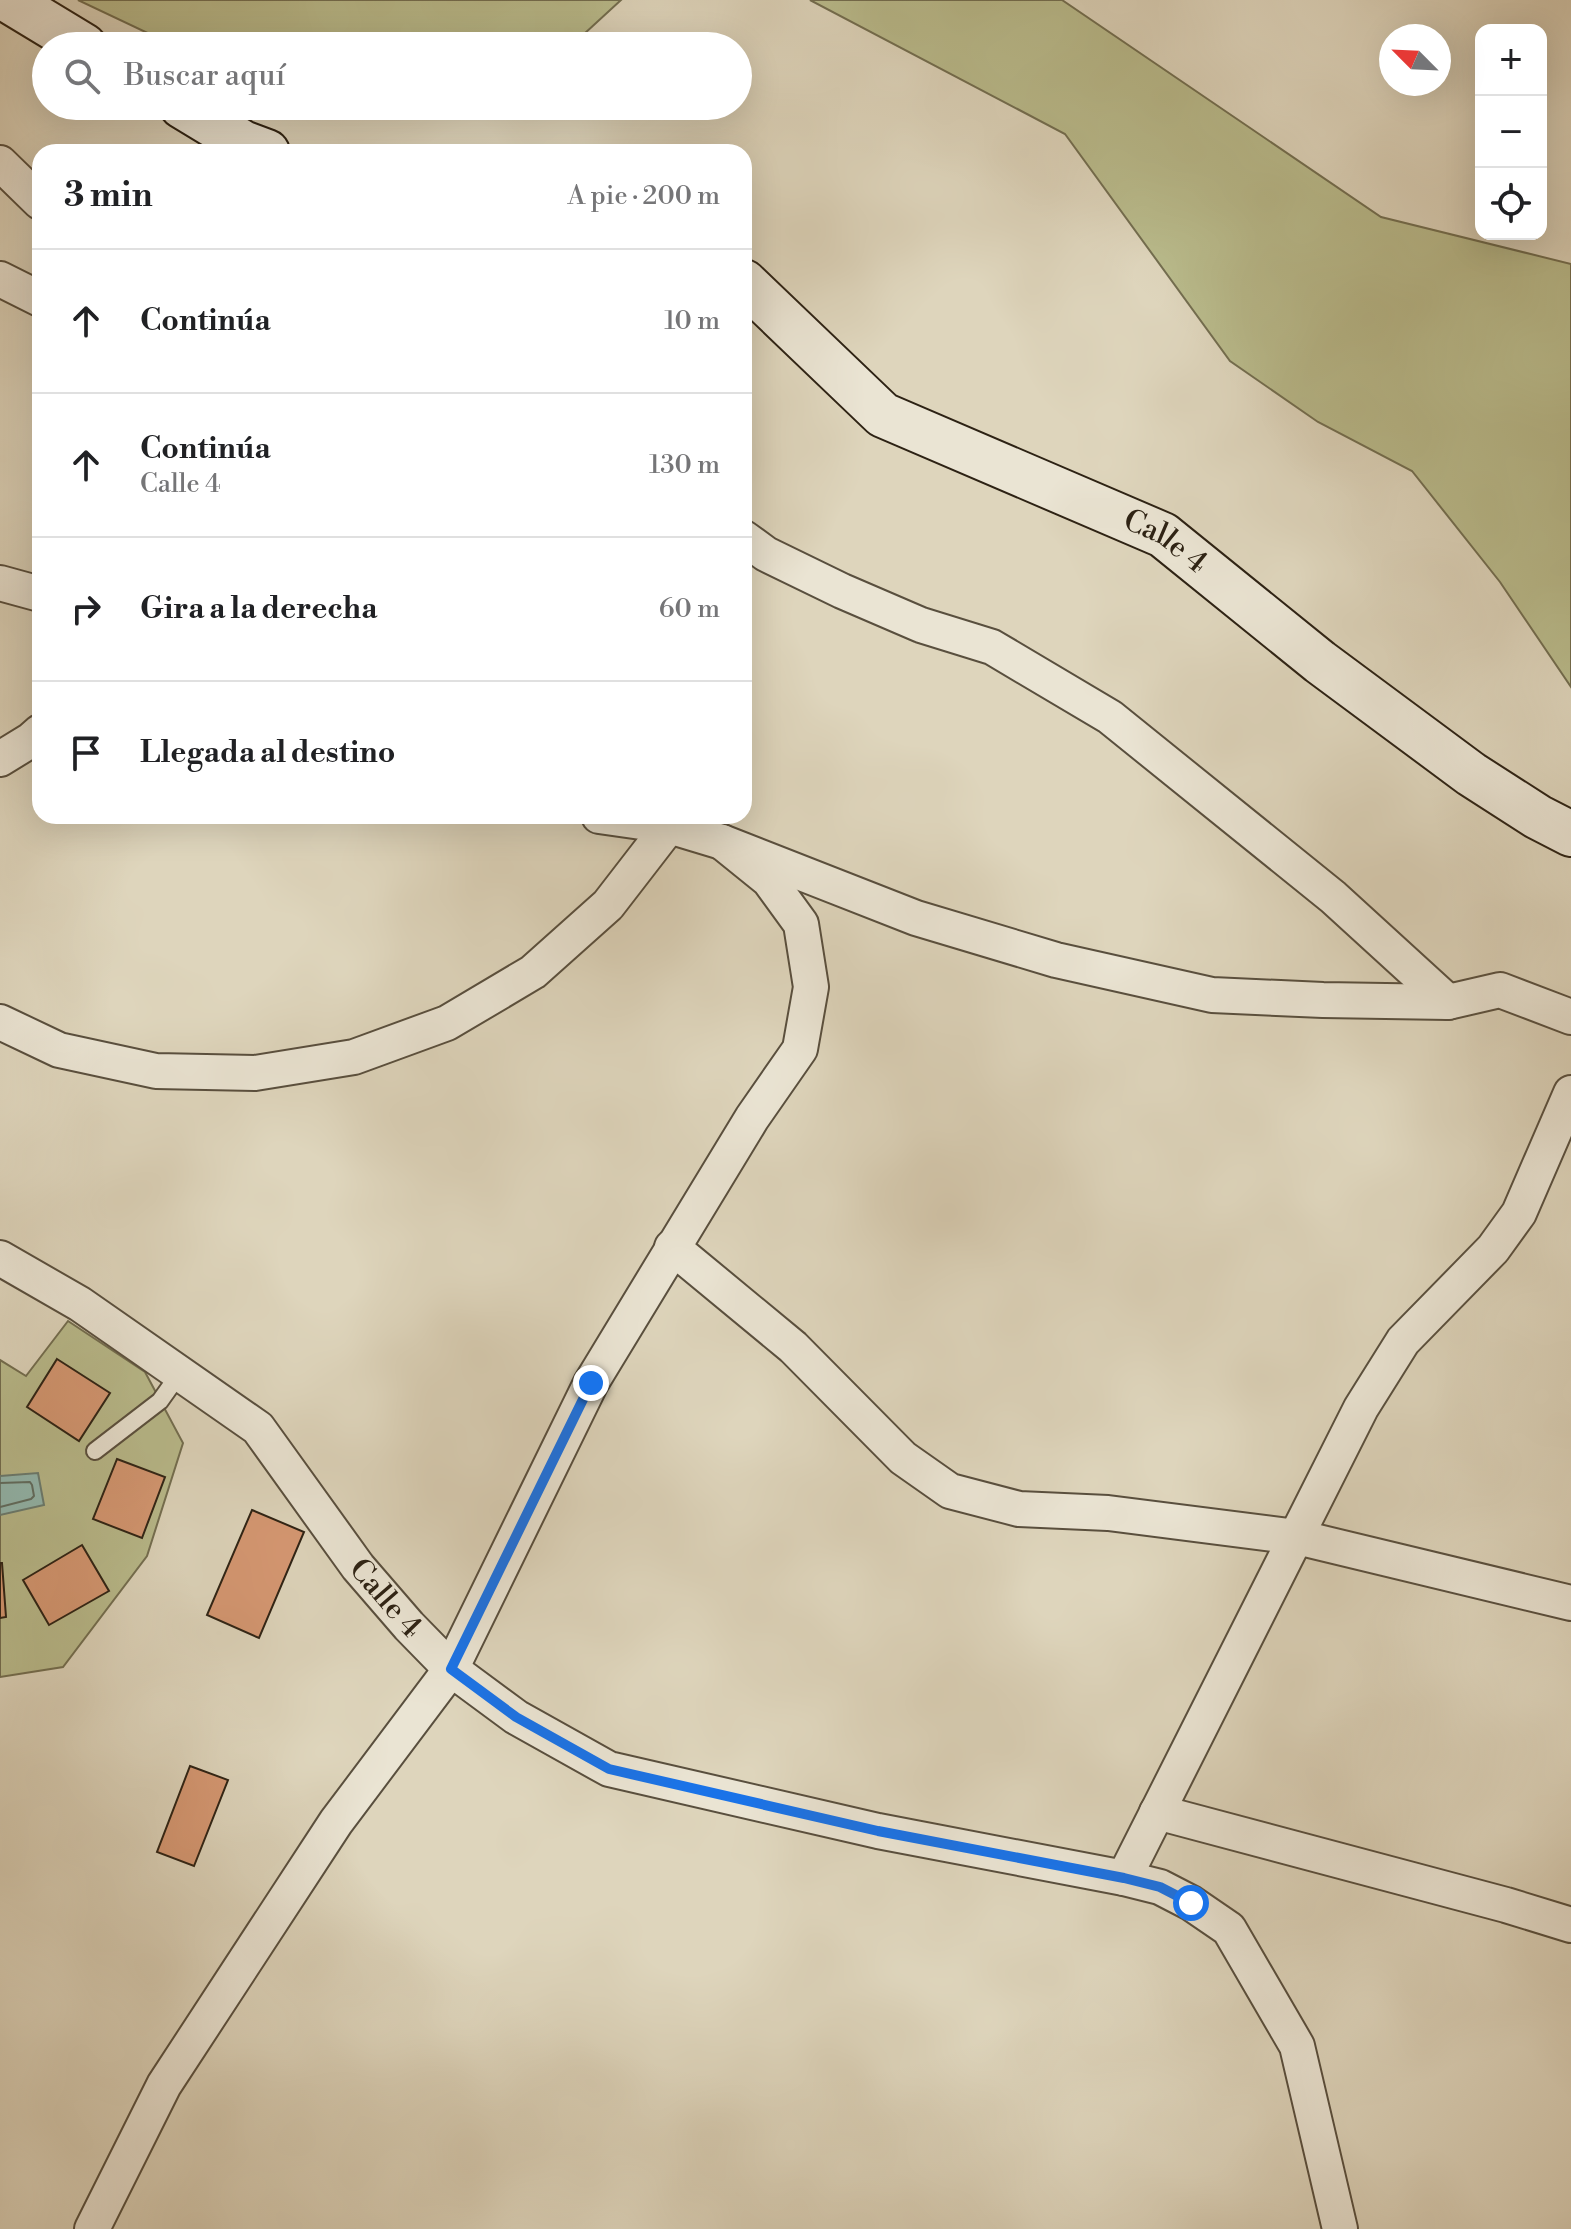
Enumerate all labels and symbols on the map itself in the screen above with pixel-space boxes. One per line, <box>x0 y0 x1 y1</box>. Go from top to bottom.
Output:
north arrow <box>1379 24 1451 96</box>
street label: Calle 4 <box>1117 501 1215 582</box>
route end <box>573 1365 609 1401</box>
street label: Calle 4 <box>340 1551 430 1646</box>
route start <box>1173 1885 1209 1921</box>

